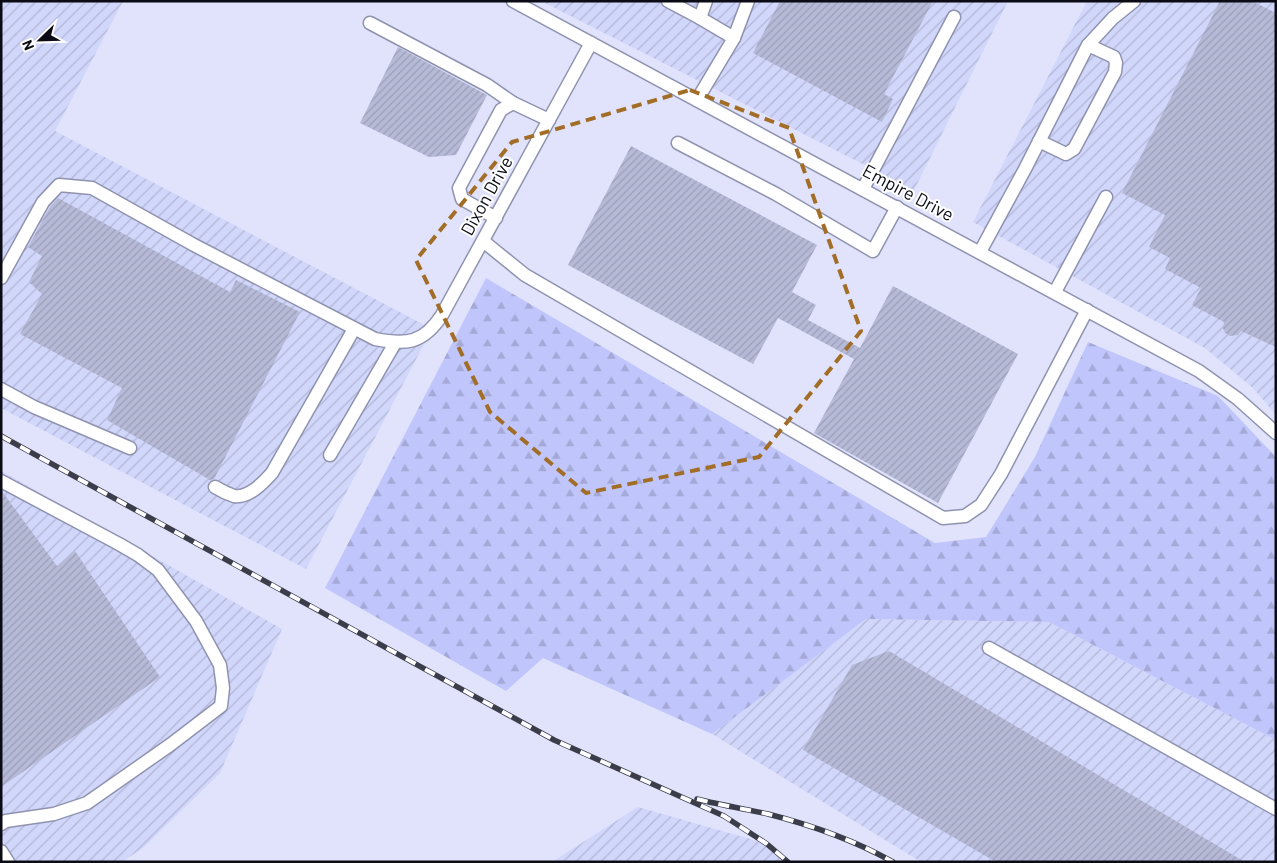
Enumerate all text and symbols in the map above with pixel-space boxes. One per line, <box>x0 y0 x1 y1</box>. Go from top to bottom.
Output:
north arrow <box>15 15 65 65</box>
text: N <box>18 38 37 53</box>
street label: Dixon Drive <box>455 152 517 239</box>
street label: Empire Drive <box>859 159 958 225</box>

